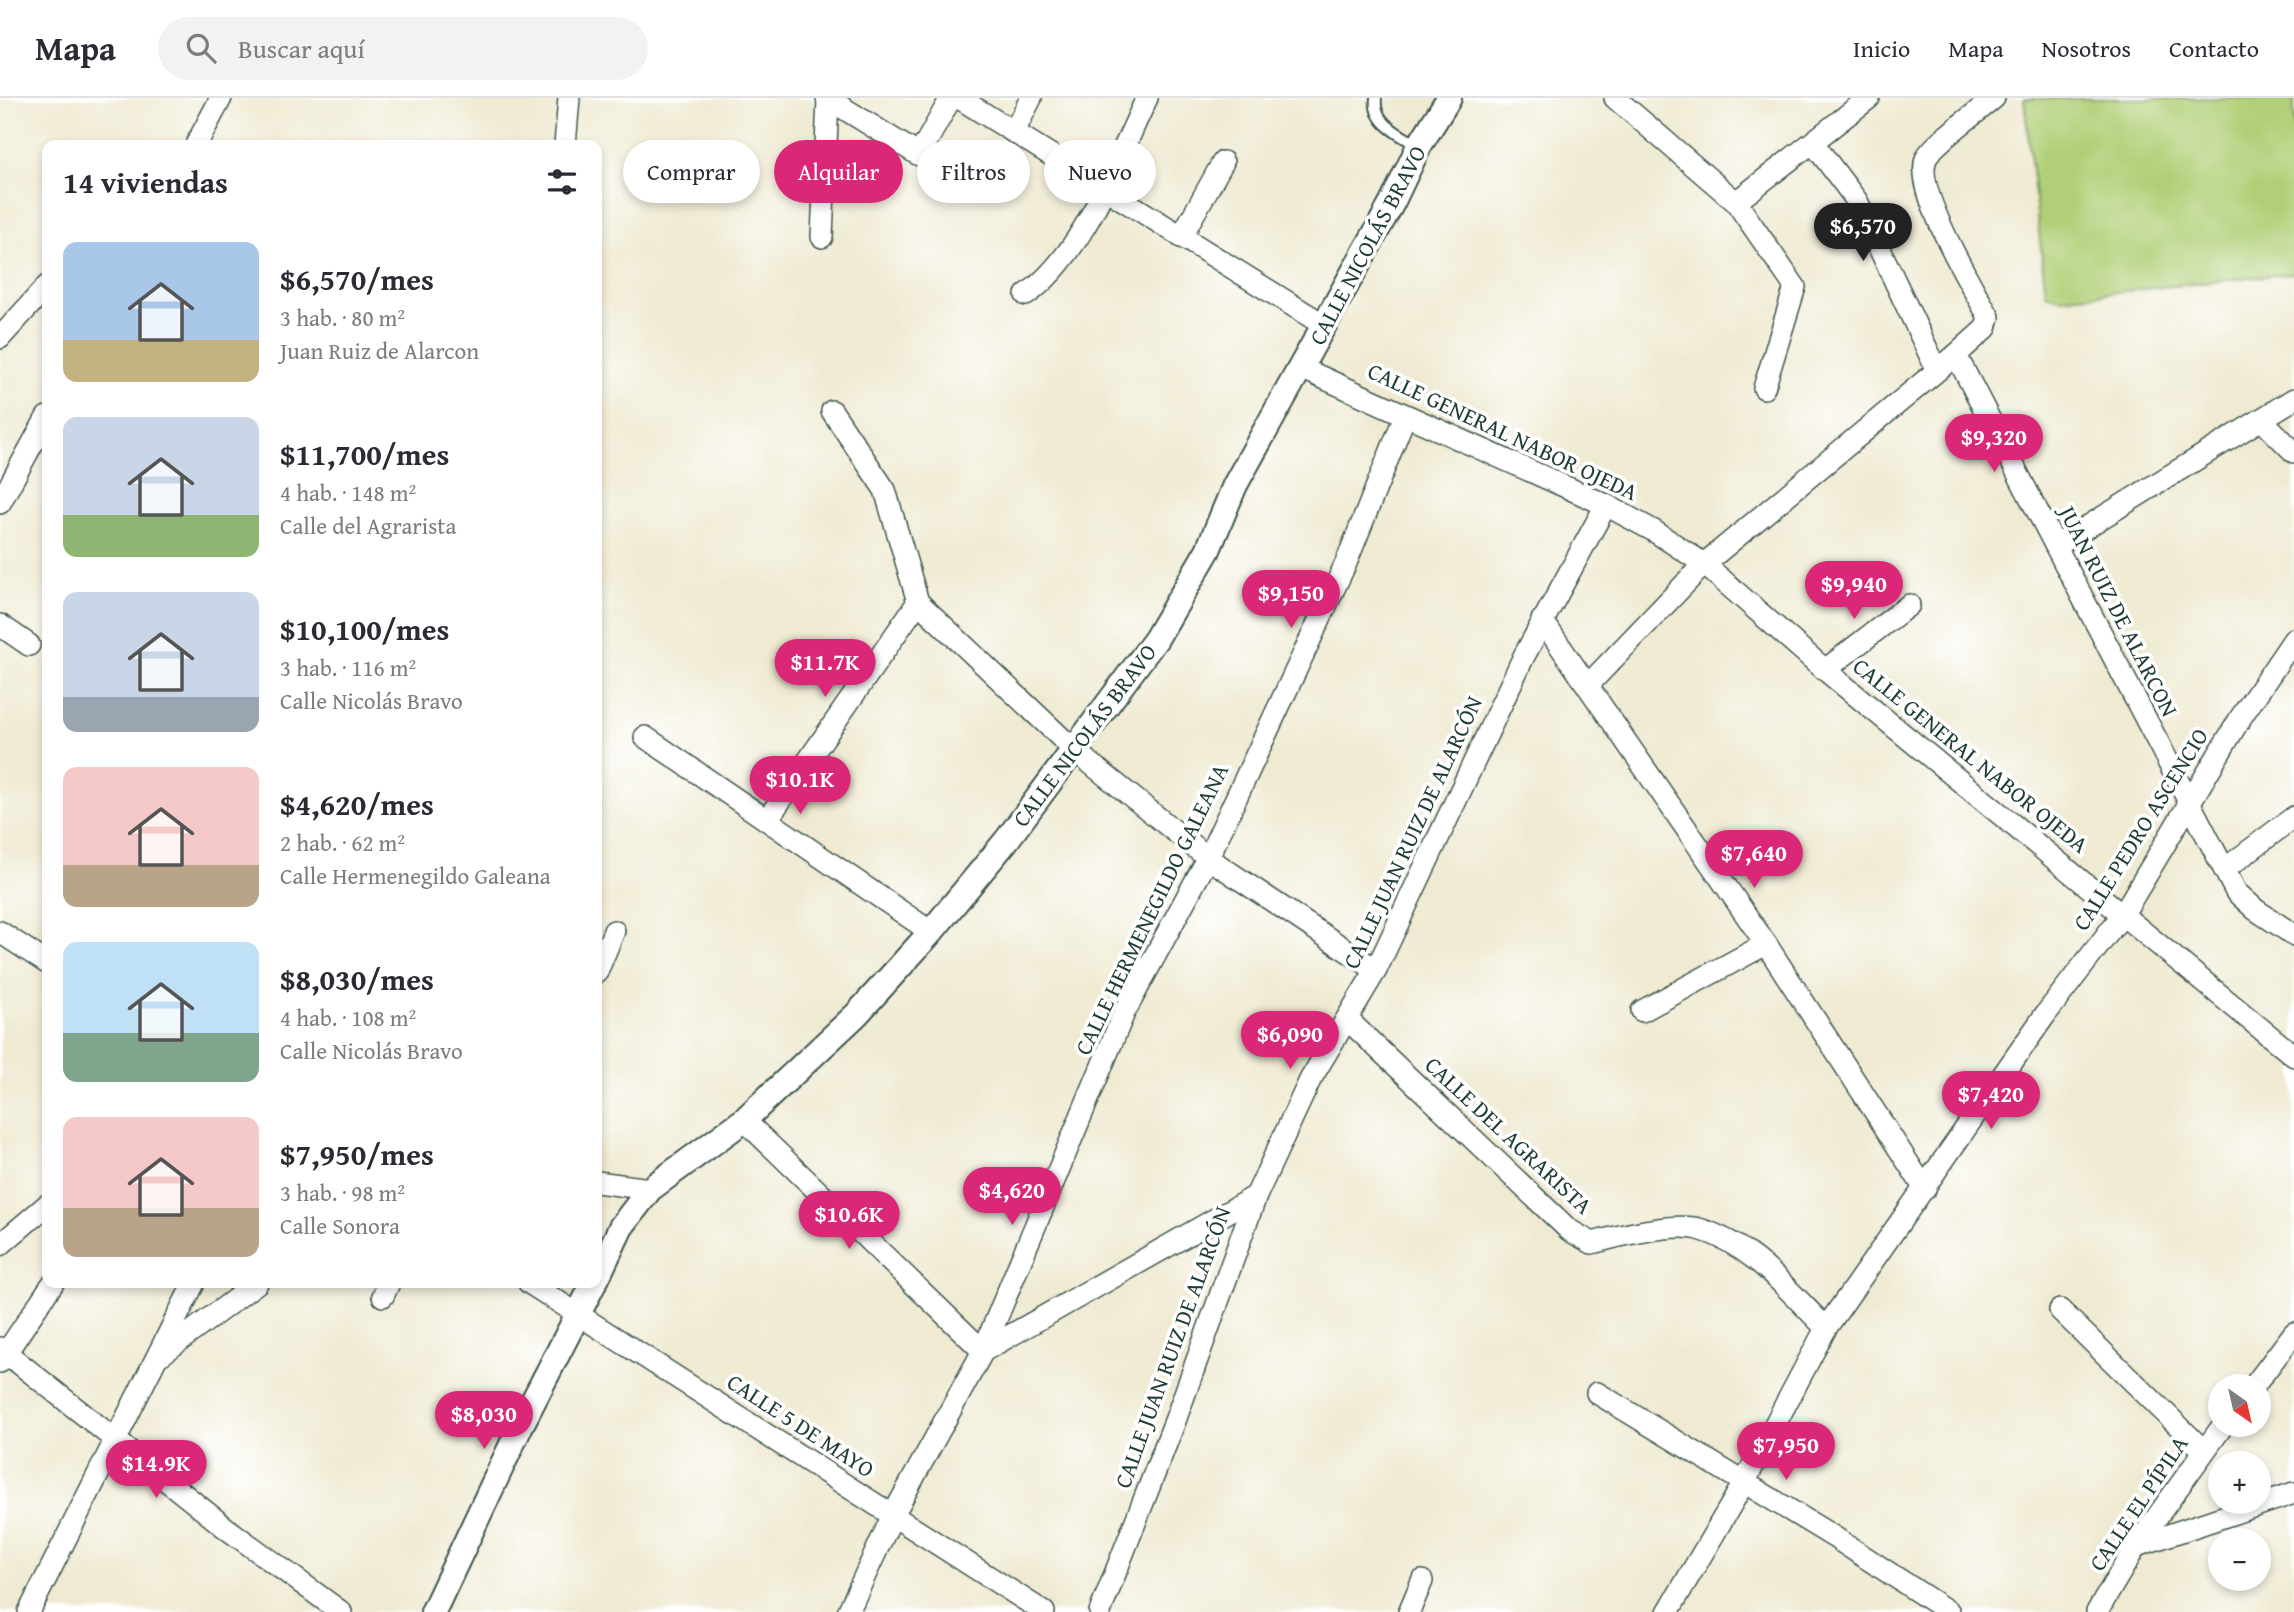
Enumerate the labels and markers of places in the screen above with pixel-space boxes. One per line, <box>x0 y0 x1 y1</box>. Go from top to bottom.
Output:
pin: $6,570 <box>1806 204 1920 263</box>
pin: $9,320 <box>1937 414 2051 474</box>
pin: $9,940 <box>1797 561 1911 621</box>
pin: $9,150 <box>1234 570 1348 630</box>
pin: $11.7K <box>768 640 882 699</box>
pin: $10.1K <box>743 756 857 816</box>
pin: $7,640 <box>1697 830 1811 890</box>
pin: $6,090 <box>1233 1012 1347 1071</box>
pin: $7,420 <box>1934 1072 2048 1131</box>
pin: $4,620 <box>955 1168 1069 1227</box>
pin: $10.6K <box>792 1192 906 1251</box>
pin: $8,030 <box>427 1392 541 1451</box>
pin: $7,950 <box>1729 1422 1843 1482</box>
pin: $14.9K <box>99 1440 213 1500</box>

